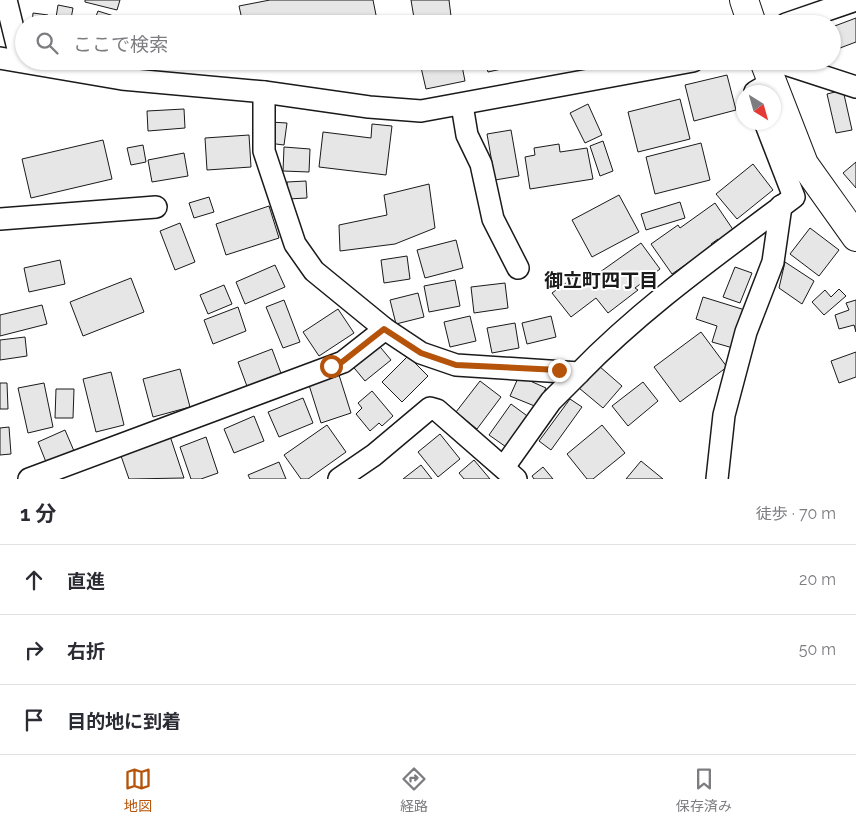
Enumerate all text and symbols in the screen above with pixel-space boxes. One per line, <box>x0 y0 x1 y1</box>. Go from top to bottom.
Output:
search box <box>15 15 841 70</box>
icon: search <box>33 29 61 57</box>
text: ここで検索 <box>73 33 168 55</box>
north arrow <box>736 85 781 130</box>
district label: 御立町四丁目 <box>544 269 658 291</box>
route start <box>320 355 343 378</box>
route end <box>548 359 571 382</box>
text: 1 分 <box>20 501 56 526</box>
text: 徒歩 · 70 m <box>756 504 836 523</box>
icon: ahead <box>20 566 48 594</box>
text: 直進 <box>67 570 105 592</box>
text: 20 m <box>799 570 836 589</box>
icon: right <box>20 636 48 664</box>
text: 右折 <box>67 640 105 662</box>
text: 50 m <box>799 640 836 659</box>
icon: arrive <box>20 706 48 734</box>
text: 目的地に到着 <box>67 710 181 732</box>
tab: 地図 <box>124 765 152 815</box>
tab: 経路 <box>400 765 428 815</box>
tab: 保存済み <box>676 765 732 815</box>

